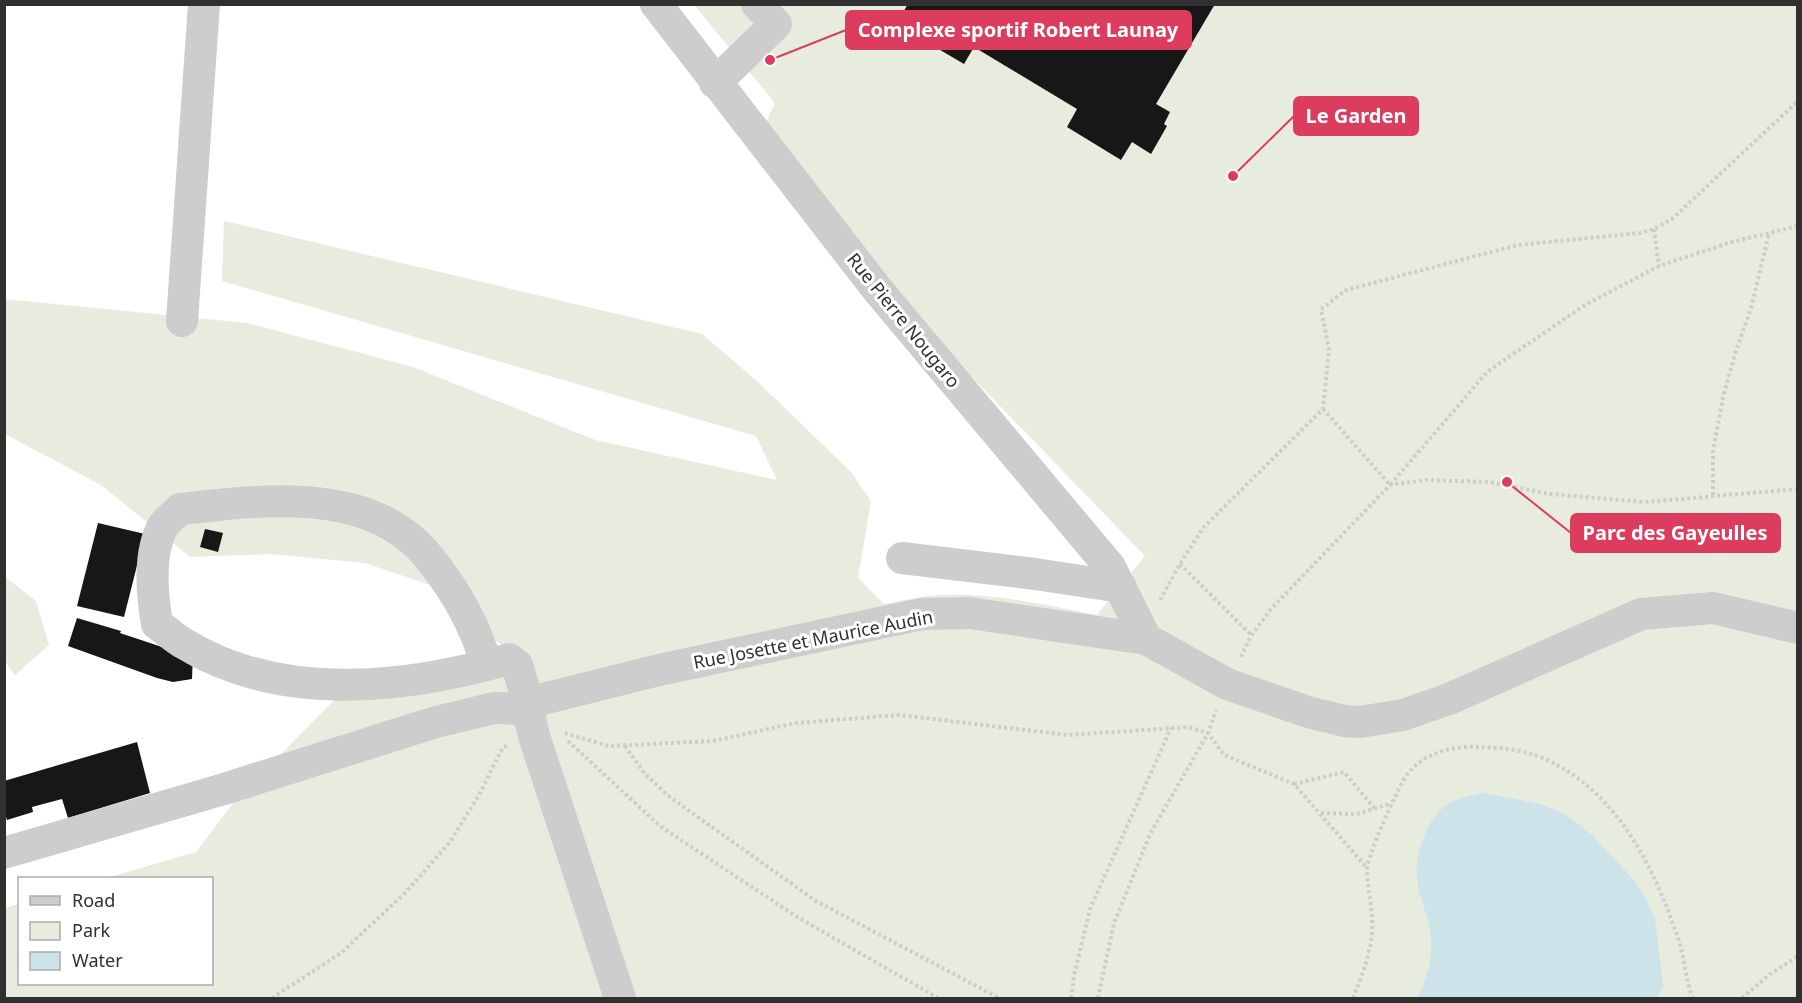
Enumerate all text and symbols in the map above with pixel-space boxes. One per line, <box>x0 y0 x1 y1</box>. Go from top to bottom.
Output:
callout: Complexe sportif Robert Launay <box>846 11 1191 49</box>
text: Complexe sportif Robert Launay <box>858 16 1179 43</box>
callout: Le Garden <box>1294 97 1418 135</box>
text: Le Garden <box>1306 102 1406 129</box>
street label: Rue Pierre Nougaro <box>842 248 966 392</box>
callout: Parc des Gayeulles <box>1571 514 1780 552</box>
text: Parc des Gayeulles <box>1583 519 1768 546</box>
street label: Rue Josette et Maurice Audin <box>691 604 935 674</box>
legend <box>18 877 213 985</box>
text: Road <box>72 888 115 912</box>
text: Park <box>72 918 110 942</box>
text: Water <box>72 948 123 972</box>

